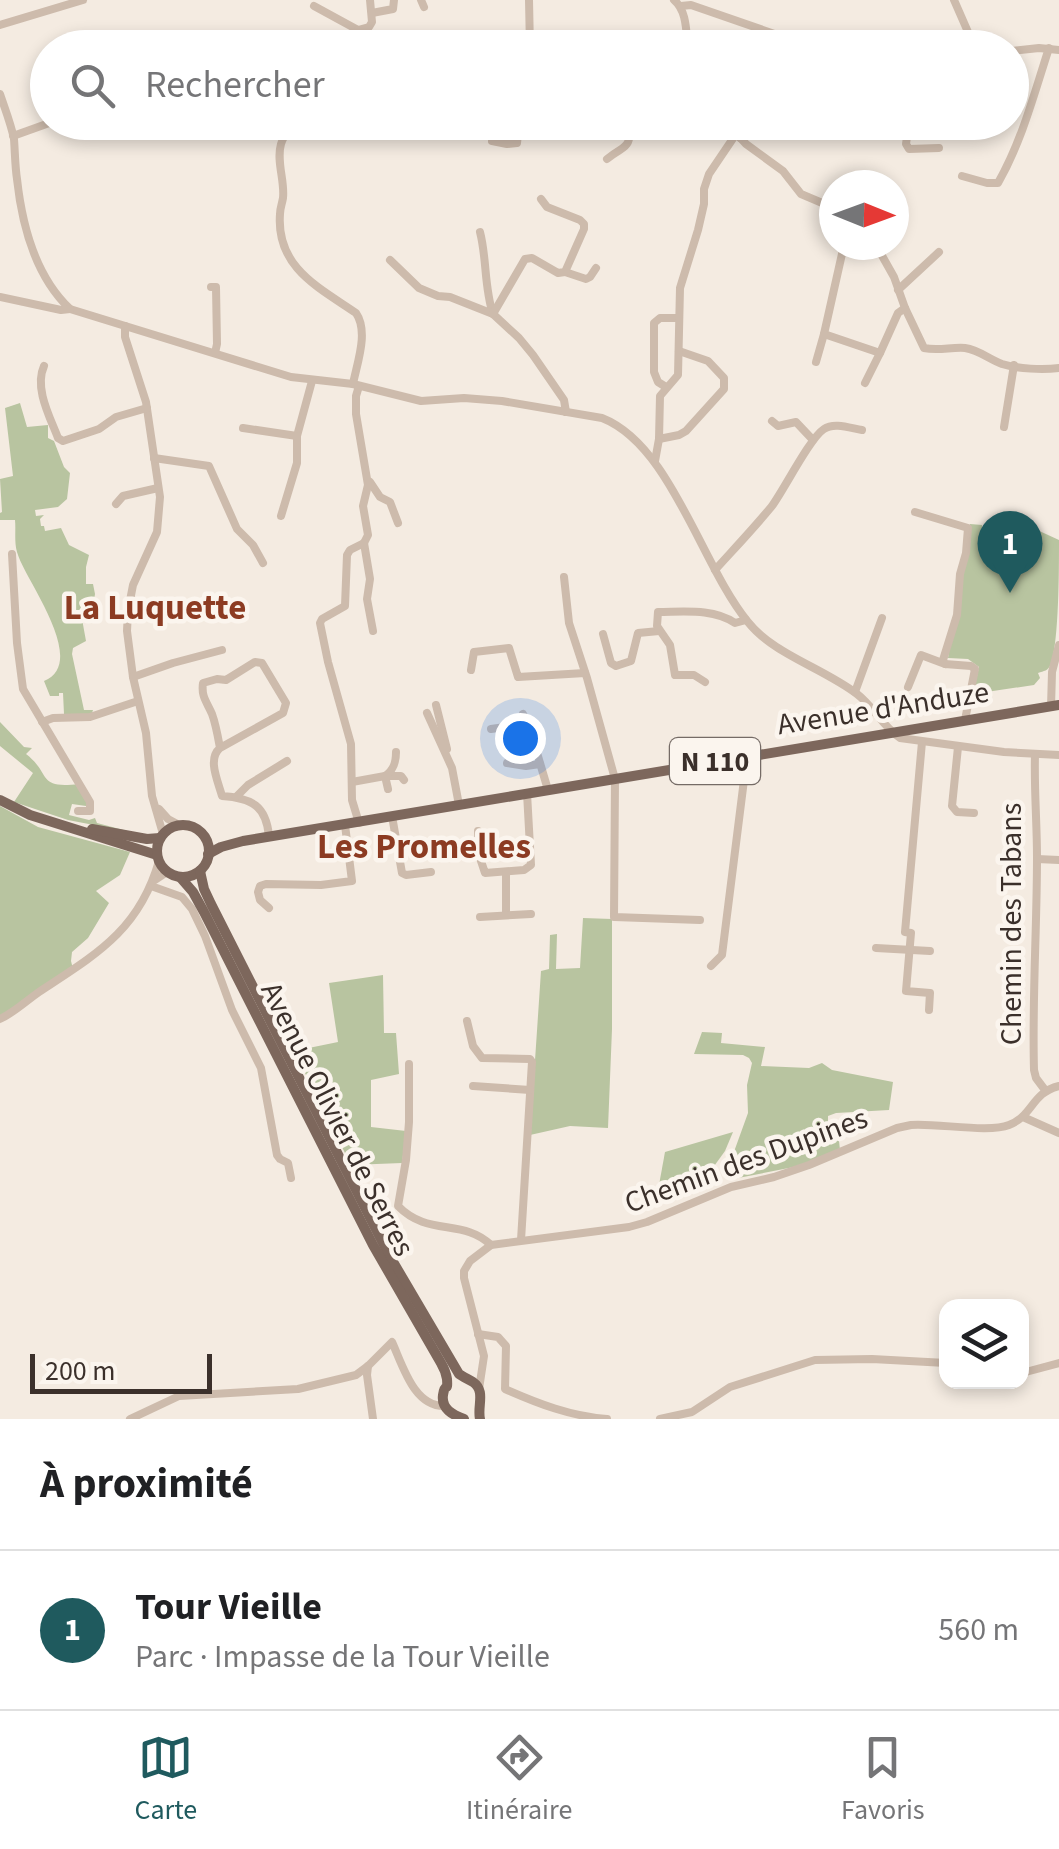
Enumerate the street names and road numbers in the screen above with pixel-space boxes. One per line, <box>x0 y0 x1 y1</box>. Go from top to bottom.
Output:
street label: Avenue d'Anduze <box>774 671 992 746</box>
road number: N 110 <box>670 738 760 784</box>
street label: Chemin des Tabans <box>990 803 1033 1045</box>
street label: Avenue Olivier de Serres <box>250 975 425 1264</box>
street label: Chemin des Dupines <box>619 1097 874 1224</box>

